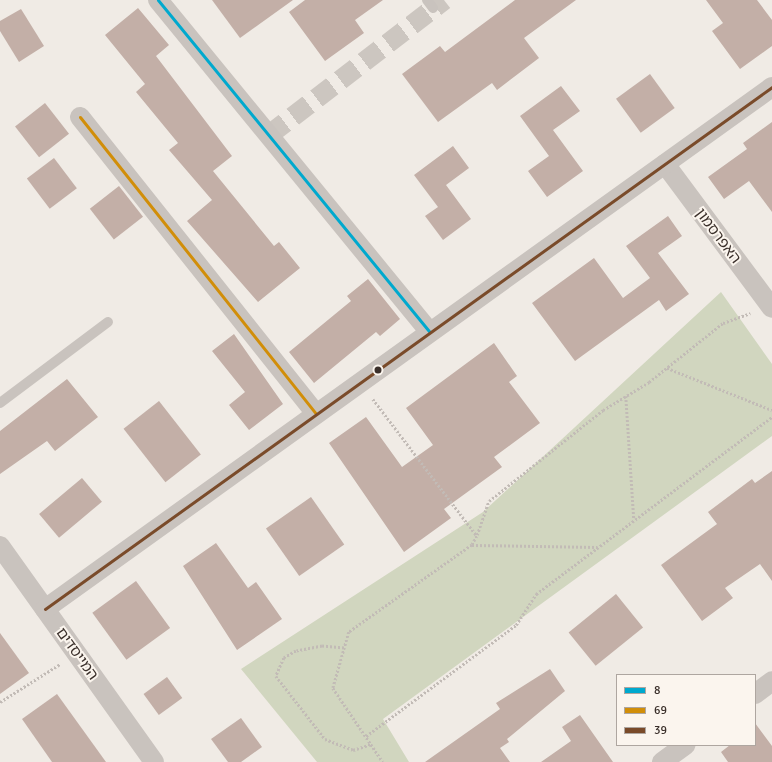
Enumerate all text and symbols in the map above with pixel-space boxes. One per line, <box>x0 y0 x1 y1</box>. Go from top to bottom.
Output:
street label: האפרסמון <box>691 205 745 267</box>
unlabelled marker <box>373 365 383 375</box>
street label: המייסדים <box>52 624 102 684</box>
legend <box>616 674 756 746</box>
text: 8 <box>654 683 660 698</box>
text: 69 <box>654 703 667 718</box>
text: 39 <box>654 723 667 738</box>

